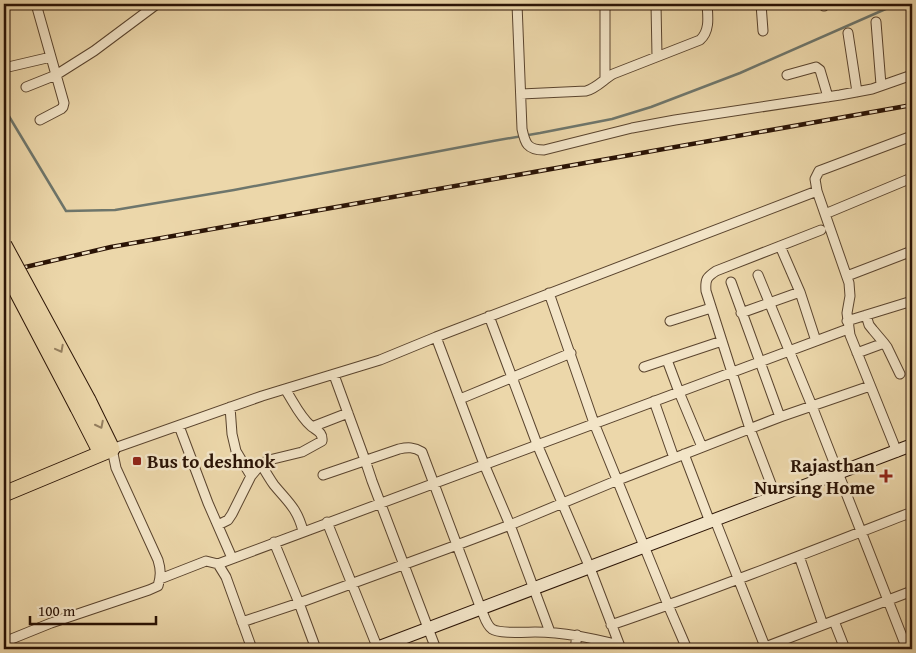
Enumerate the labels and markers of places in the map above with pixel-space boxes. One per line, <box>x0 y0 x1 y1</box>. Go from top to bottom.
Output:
place label: Bus to deshnok <box>147 447 275 475</box>
place label: Rajasthan Nursing Home <box>754 451 876 501</box>
marker: Bus to deshnok <box>131 455 143 467</box>
marker: Rajasthan Nursing Home <box>879 469 893 483</box>

